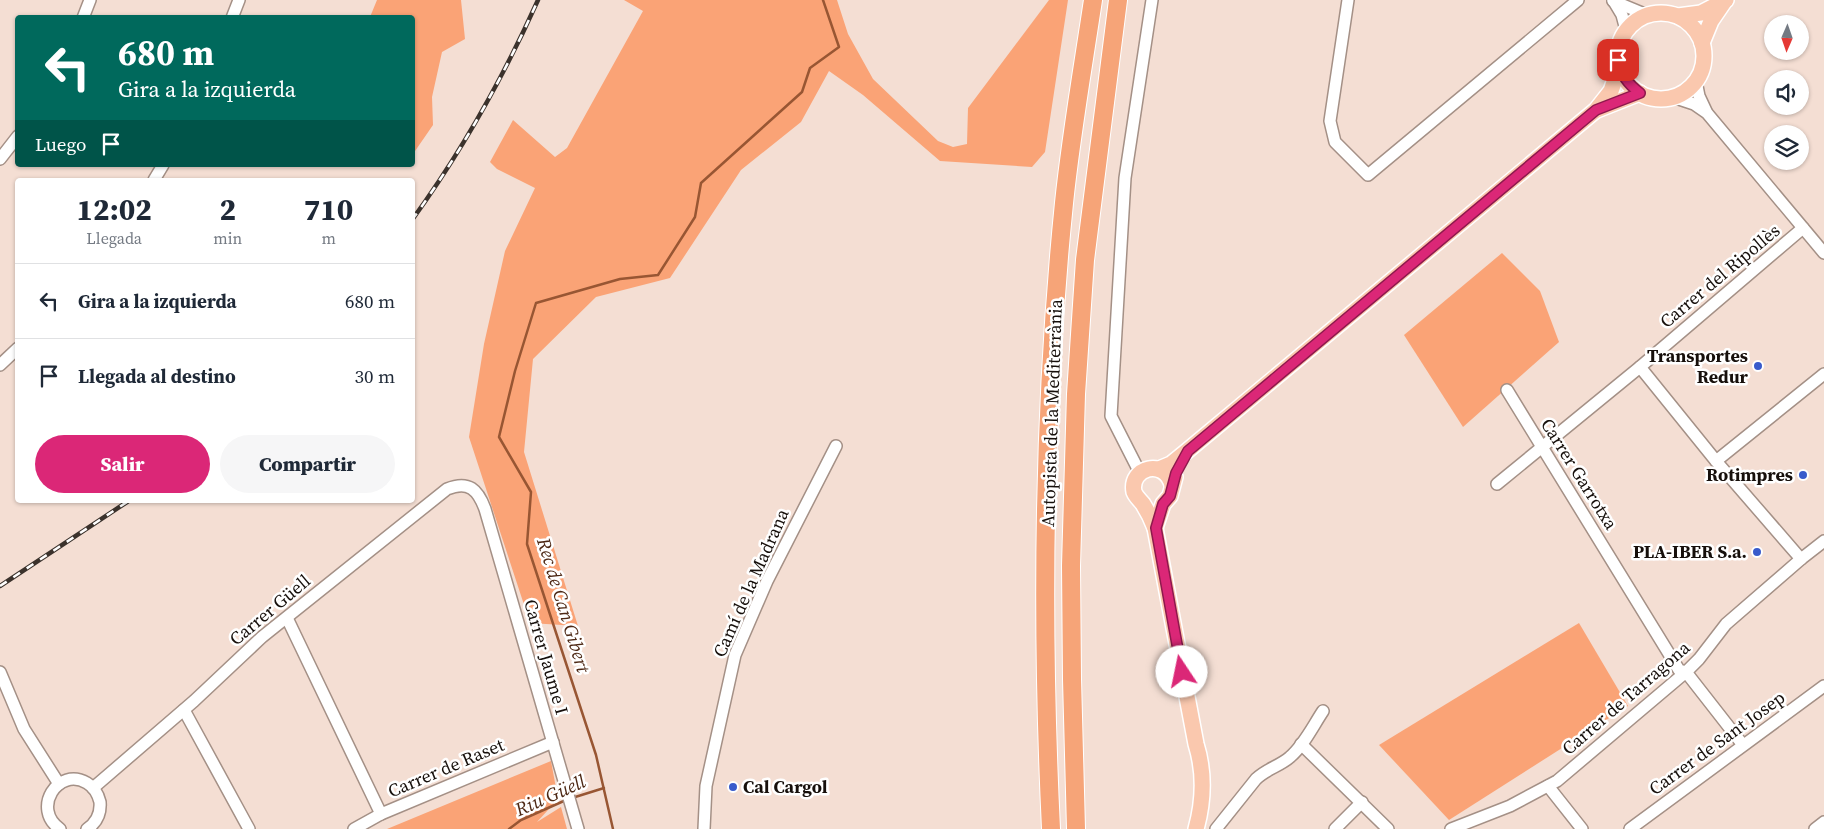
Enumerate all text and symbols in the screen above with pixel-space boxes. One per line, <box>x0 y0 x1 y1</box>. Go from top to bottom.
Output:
north arrow <box>1764 15 1809 60</box>
map controls <box>1764 15 1809 170</box>
text: 680 m <box>118 29 214 77</box>
icon: left <box>35 35 100 100</box>
pin <box>1597 39 1639 81</box>
icon: arrive <box>1604 46 1632 74</box>
button: sound <box>1764 70 1809 115</box>
text: Gira a la izquierda <box>118 74 296 104</box>
button: layers <box>1764 125 1809 170</box>
icon: arrive <box>97 130 125 158</box>
text: Luego <box>35 131 87 157</box>
text: 12:02 <box>77 189 152 230</box>
text: 2 <box>219 189 236 230</box>
text: 710 <box>304 189 353 230</box>
street label: Carrer del Ripollès <box>1654 218 1785 333</box>
text: Llegada <box>86 227 142 249</box>
text: min <box>213 227 242 249</box>
text: m <box>321 227 336 249</box>
icon: left <box>35 287 63 315</box>
text: Gira a la izquierda <box>78 288 237 314</box>
text: 680 m <box>345 288 395 314</box>
street label: Autopista de la Mediterrània <box>1035 298 1068 527</box>
place label: Transportes Redur <box>1647 343 1749 389</box>
marker: Transportes Redur <box>1752 360 1764 372</box>
icon: arrive <box>35 362 63 390</box>
text: Llegada al destino <box>78 363 236 389</box>
text: 30 m <box>354 363 395 389</box>
street label: Carrer Garrotxa <box>1535 413 1624 535</box>
button: Salir <box>35 435 210 493</box>
button: Compartir <box>220 435 395 493</box>
place label: Rotimpres <box>1706 462 1793 487</box>
marker: Rotimpres <box>1797 469 1809 481</box>
street label: Camí de la Madrana <box>707 504 795 661</box>
water label: Rec de Can Gibert <box>531 533 597 676</box>
place label: PLA-IBER S.a. <box>1633 539 1747 564</box>
marker: PLA-IBER S.a. <box>1751 546 1763 558</box>
street label: Carrer Güell <box>224 568 316 651</box>
street label: Carrer Jaume I <box>518 596 575 717</box>
street label: Carrer de Tarragona <box>1556 634 1696 760</box>
position arrow <box>1155 645 1207 697</box>
street label: Carrer de Sant Josep <box>1644 685 1790 801</box>
street label: Carrer de Raset <box>384 732 508 803</box>
water label: Riu Güell <box>510 768 590 822</box>
place label: Cal Cargol <box>743 774 828 799</box>
marker: Cal Cargol <box>727 781 739 793</box>

